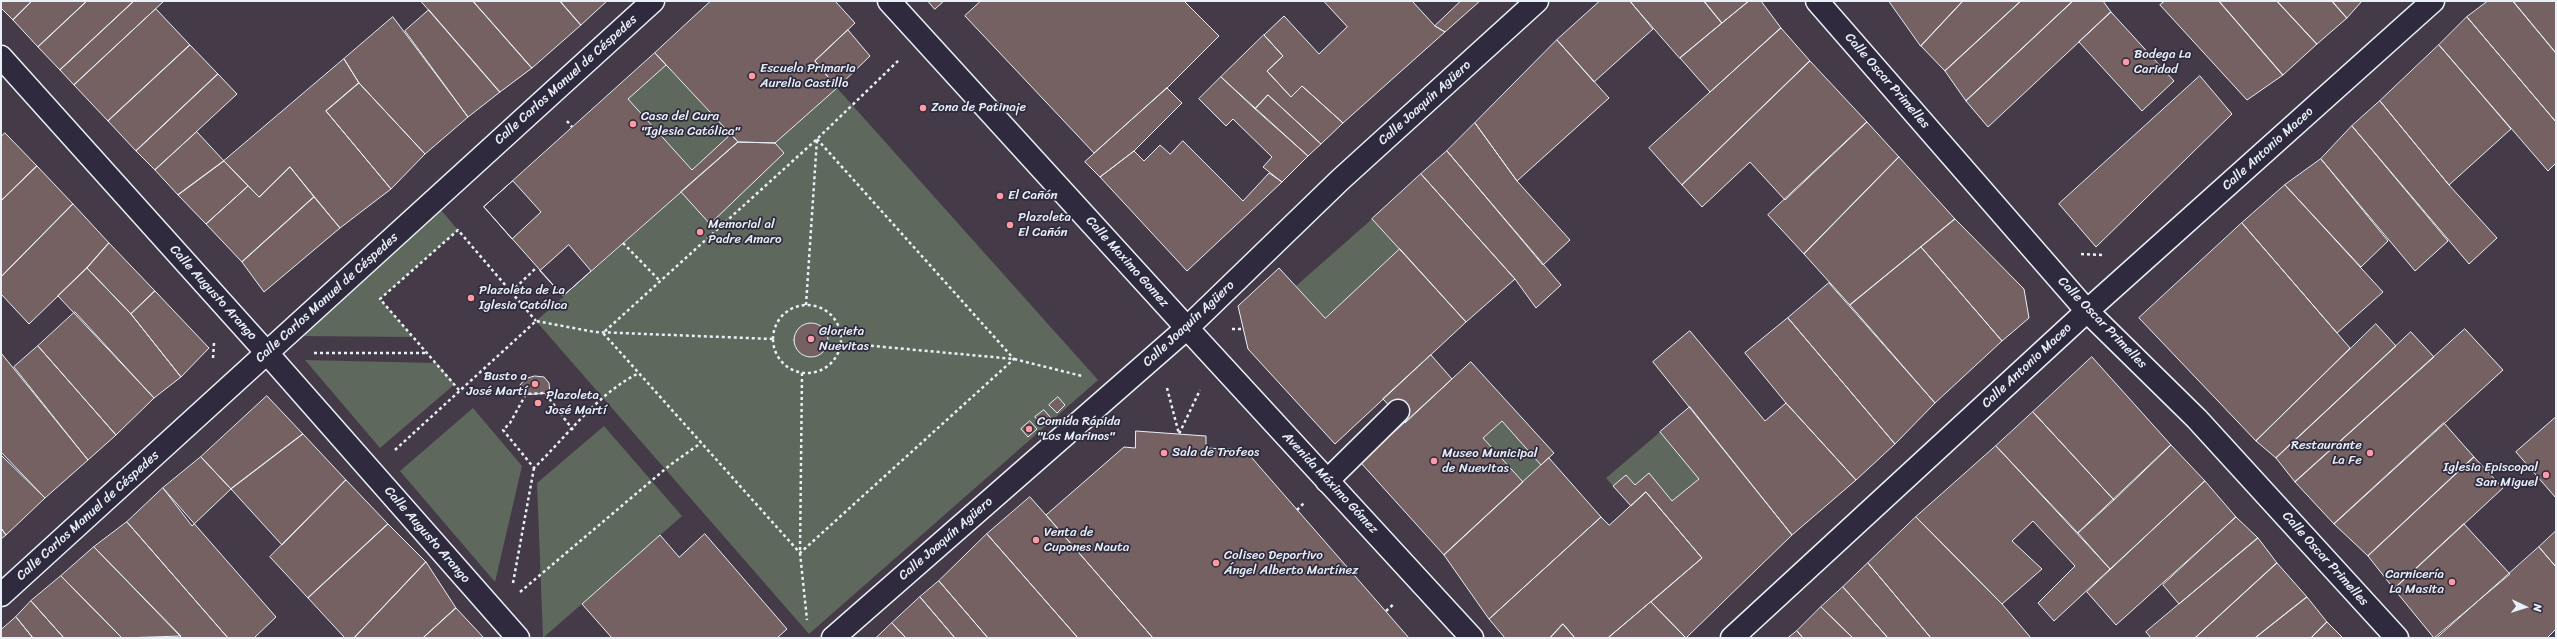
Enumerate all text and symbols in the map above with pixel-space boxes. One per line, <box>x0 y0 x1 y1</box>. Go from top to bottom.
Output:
street label: Calle Carlos Manuel de Céspedes <box>492 12 640 148</box>
street label: Calle Oscar Primelles <box>1841 30 1933 132</box>
place label: Bodega La Caridad <box>2134 47 2191 78</box>
street label: Calle Joaquín Agüero <box>1375 57 1475 149</box>
marker: Bodega La Caridad <box>2121 57 2131 67</box>
place label: Escuela Primaria Aurelia Castillo <box>760 61 856 92</box>
marker: Escuela Primaria Aurelia Castillo <box>747 71 757 81</box>
place label: Zona de Patinaje <box>931 100 1026 116</box>
marker: Zona de Patinaje <box>918 103 928 113</box>
street label: Calle Antonio Maceo <box>2219 104 2317 194</box>
place label: Casa del Cura "Iglesia Católica" <box>641 109 740 140</box>
marker: Casa del Cura "Iglesia Católica" <box>628 119 638 129</box>
place label: El Cañón <box>1008 188 1058 204</box>
marker: El Cañón <box>995 191 1005 201</box>
place label: Plazoleta El Cañón <box>1018 210 1071 241</box>
street label: Calle Maximo Gomez <box>1082 213 1172 311</box>
place label: Memorial al Padre Amaro <box>708 217 782 248</box>
marker: Plazoleta El Cañón <box>1005 220 1015 230</box>
marker: Memorial al Padre Amaro <box>695 227 705 237</box>
street label: Calle Carlos Manuel de Céspedes <box>253 230 401 366</box>
street label: Calle Augusto Arango <box>166 242 260 344</box>
street label: Calle Oscar Primelles <box>2054 274 2150 372</box>
street label: Calle Joaquín Agüero <box>1140 278 1238 370</box>
place label: Plazoleta de La Iglesia Católica <box>479 283 567 314</box>
marker: Plazoleta de La Iglesia Católica <box>466 293 476 303</box>
street label: Calle Antonio Maceo <box>1979 320 2075 412</box>
place label: Glorieta Nuevitas <box>819 324 869 355</box>
marker: Glorieta Nuevitas <box>806 334 816 344</box>
place label: Busto a José Martí <box>467 369 527 400</box>
marker: Busto a José Martí <box>530 379 540 389</box>
place label: Plazoleta José Martí <box>546 388 606 419</box>
marker: Plazoleta José Martí <box>533 398 543 408</box>
place label: Comida Rápida "Los Marinos" <box>1037 414 1120 445</box>
marker: Comida Rápida "Los Marinos" <box>1024 424 1034 434</box>
street label: Avenida Máximo Gómez <box>1279 429 1381 537</box>
place label: Restaurante La Fe <box>2291 438 2362 469</box>
place label: Sala de Trofeos <box>1172 445 1259 461</box>
place label: Museo Municipal de Nuevitas <box>1442 446 1537 477</box>
street label: Calle Carlos Manuel de Céspedes <box>14 448 162 584</box>
marker: Sala de Trofeos <box>1159 448 1169 458</box>
marker: Restaurante La Fe <box>2365 448 2375 458</box>
marker: Museo Municipal de Nuevitas <box>1429 456 1439 466</box>
place label: Iglesia Episcopal San Miguel <box>2443 460 2538 491</box>
marker: Iglesia Episcopal San Miguel <box>2541 470 2551 480</box>
street label: Calle Augusto Arango <box>381 484 473 586</box>
street label: Calle Joaquín Agüero <box>896 494 996 584</box>
street label: Calle Oscar Primelles <box>2279 509 2371 609</box>
place label: Venta de Cupones Nauta <box>1044 525 1129 556</box>
marker: Venta de Cupones Nauta <box>1031 535 1041 545</box>
place label: Coliseo Deportivo Ángel Alberto Martínez <box>1224 548 1358 579</box>
marker: Coliseo Deportivo Ángel Alberto Martínez <box>1211 558 1221 568</box>
place label: Carnicería La Masita <box>2385 567 2444 598</box>
marker: Carnicería La Masita <box>2447 577 2457 587</box>
north arrow <box>2505 587 2545 627</box>
text: N <box>2528 603 2547 612</box>

